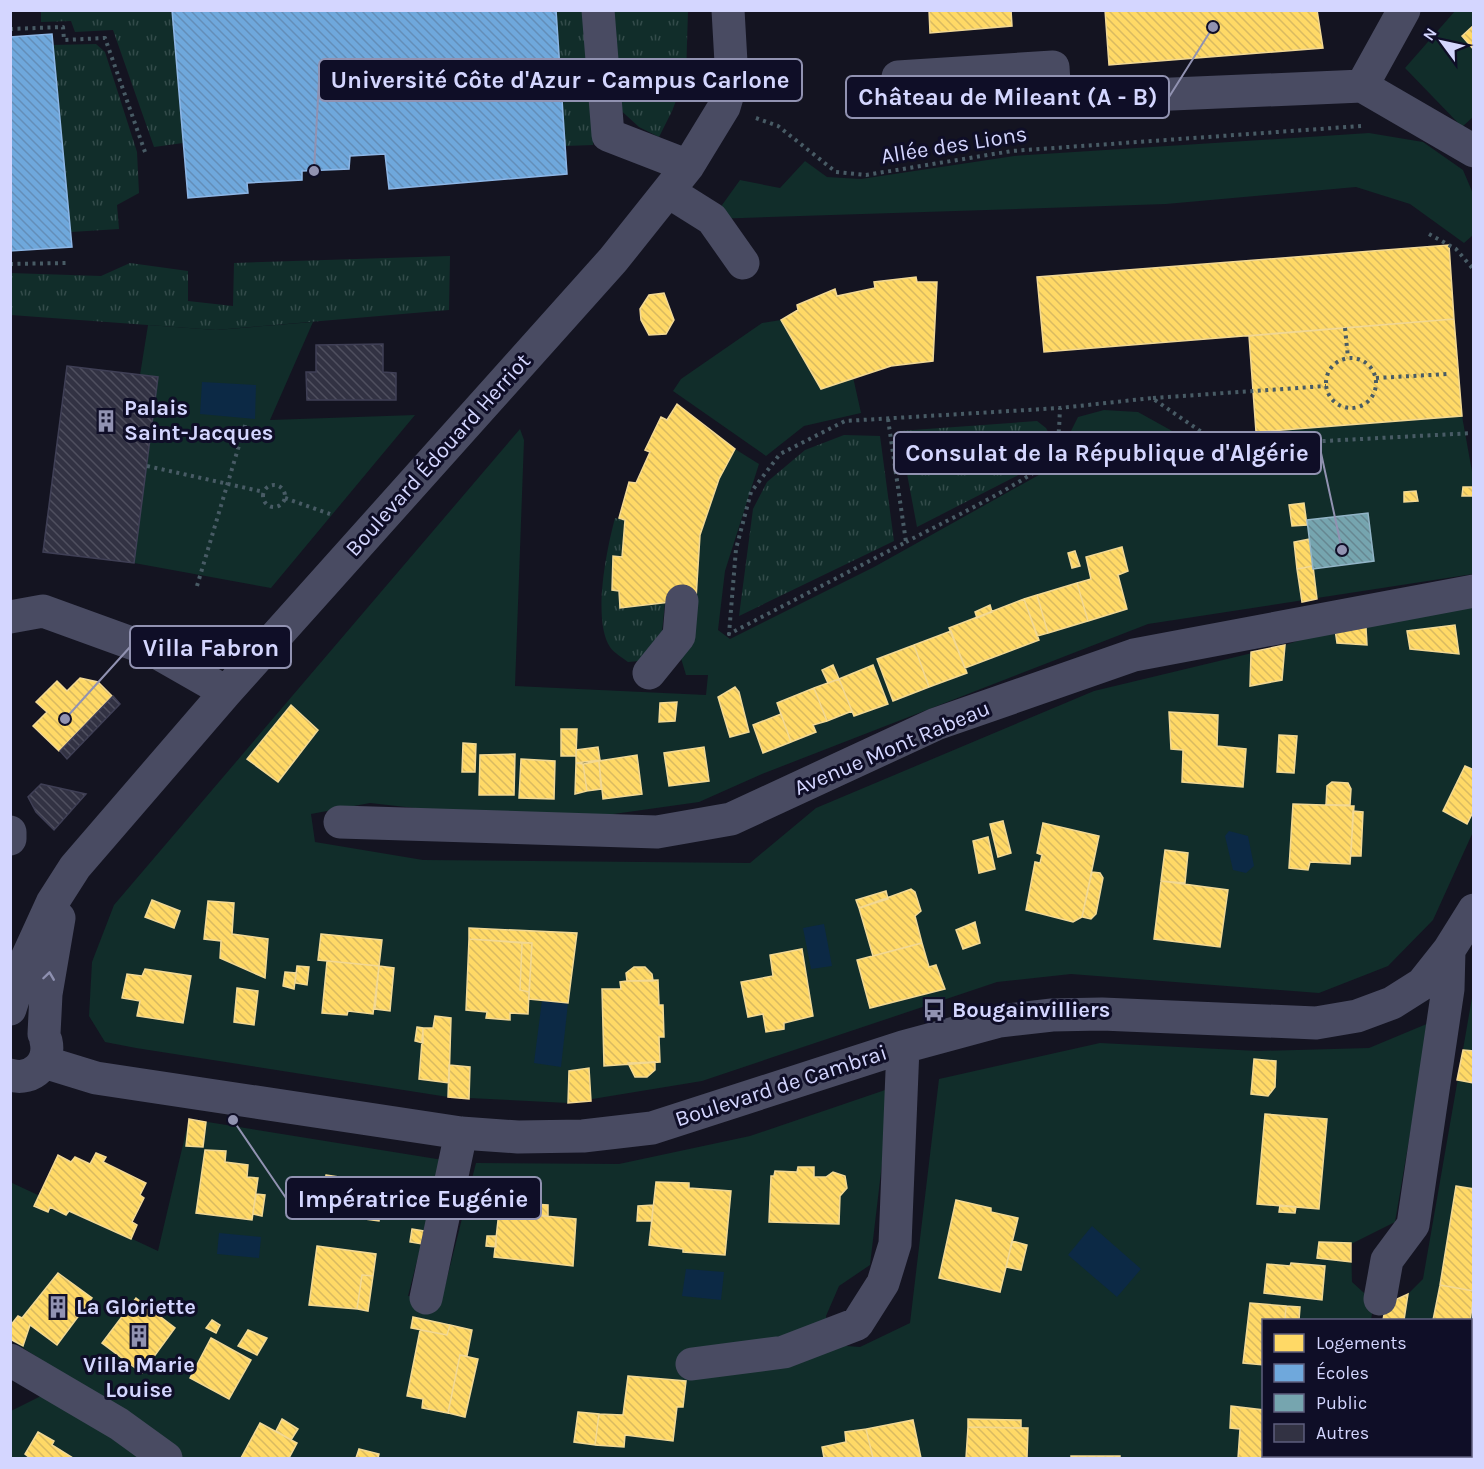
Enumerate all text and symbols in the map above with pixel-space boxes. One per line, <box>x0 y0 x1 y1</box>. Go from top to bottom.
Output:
north arrow <box>1412 12 1472 72</box>
text: N <box>1419 24 1441 44</box>
callout: Université Côte d'Azur - Campus Carlone <box>319 59 802 101</box>
text: Université Côte d'Azur - Campus Carlone <box>330 66 790 94</box>
callout: Château de Mileant (A - B) <box>846 76 1169 118</box>
text: Château de Mileant (A - B) <box>858 83 1158 111</box>
street label: Allée des Lions <box>879 121 1029 169</box>
street label: Boulevard Édouard Herriot <box>339 348 536 562</box>
place label: Palais Saint-Jacques <box>124 395 273 446</box>
building icon: Palais Saint-Jacques <box>93 408 119 434</box>
callout: Consulat de la République d'Algérie <box>894 432 1321 474</box>
text: Consulat de la République d'Algérie <box>905 439 1309 467</box>
callout: Villa Fabron <box>130 626 291 668</box>
text: Villa Fabron <box>143 634 279 662</box>
street label: Avenue Mont Rabeau <box>790 695 994 801</box>
one-way arrow <box>42 972 54 981</box>
bus stop icon: Bougainvilliers <box>921 997 947 1023</box>
place label: Bougainvilliers <box>952 997 1110 1023</box>
street label: Boulevard de Cambrai <box>672 1039 890 1133</box>
callout: Impératrice Eugénie <box>286 1177 541 1219</box>
text: Impératrice Eugénie <box>298 1185 528 1213</box>
building icon: La Gloriette <box>45 1294 71 1320</box>
place label: La Gloriette <box>76 1294 196 1320</box>
legend <box>1262 1319 1472 1457</box>
building icon: Villa Marie Louise <box>126 1323 152 1349</box>
text: Logements <box>1316 1332 1407 1354</box>
place label: Villa Marie Louise <box>83 1352 195 1403</box>
text: Écoles <box>1316 1361 1369 1384</box>
text: Public <box>1316 1392 1367 1414</box>
text: Autres <box>1316 1422 1369 1444</box>

